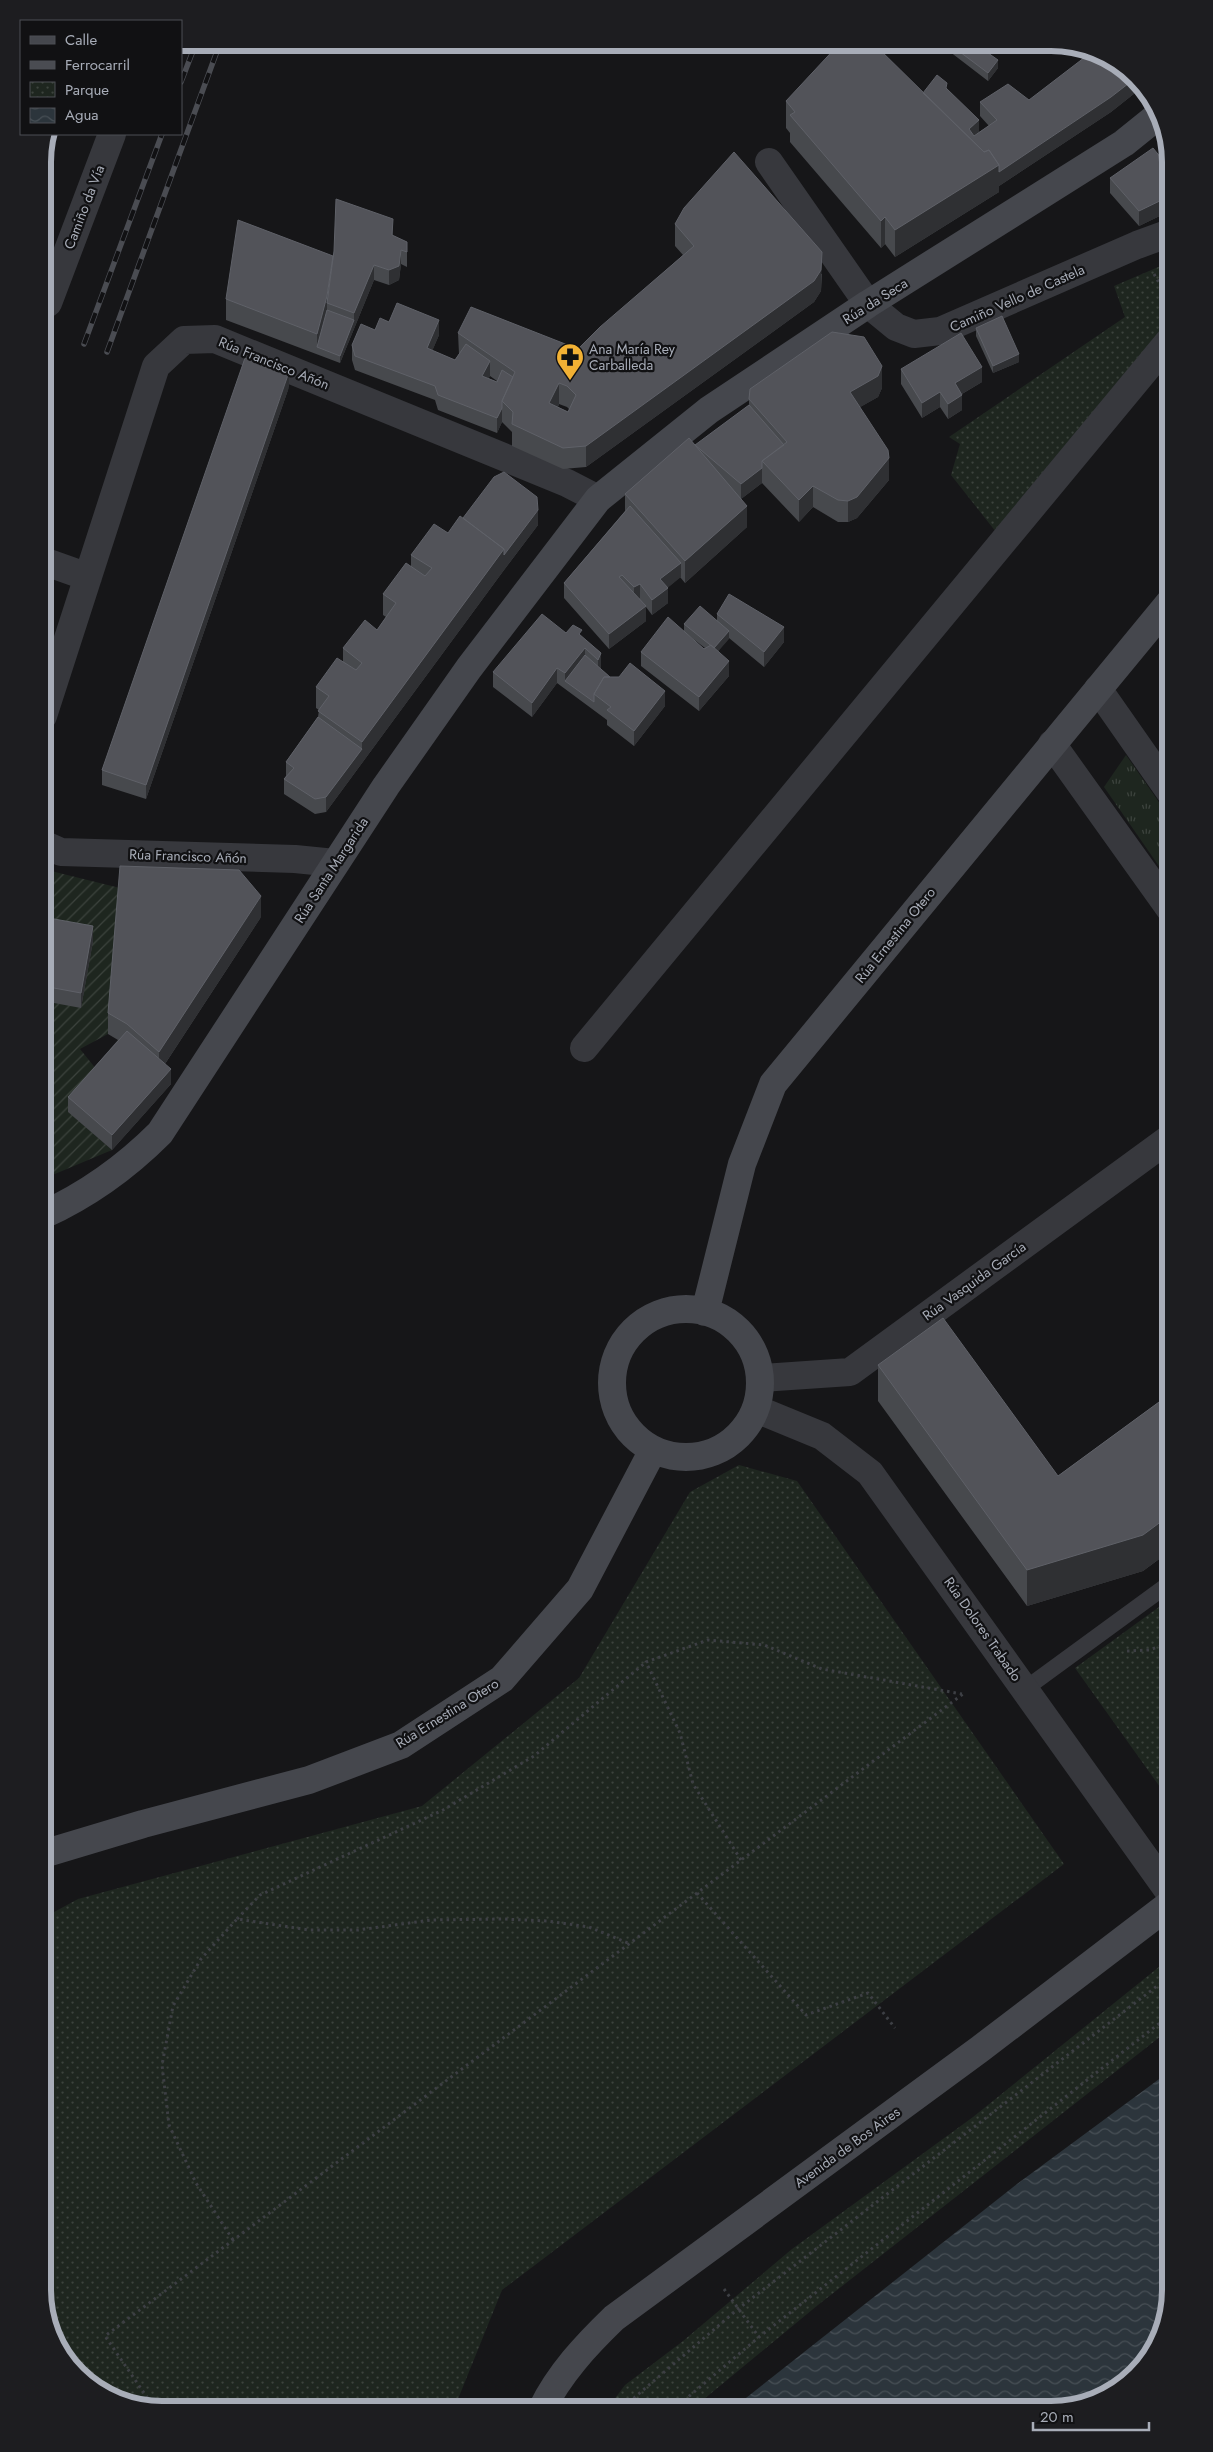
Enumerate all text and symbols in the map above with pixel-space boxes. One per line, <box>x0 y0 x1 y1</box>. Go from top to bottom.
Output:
legend <box>20 20 182 135</box>
text: Calle <box>65 29 97 51</box>
text: Ferrocarril <box>65 54 130 76</box>
text: Parque <box>65 79 109 101</box>
text: Agua <box>65 104 99 126</box>
street label: Camiño da Vía <box>59 162 109 252</box>
street label: Camiño Vello de Castela <box>946 259 1088 337</box>
street label: Rúa da Seca <box>839 273 911 329</box>
street label: Rúa Francisco Añón <box>216 332 332 394</box>
place label: Ana María Rey Carballeda <box>589 339 676 375</box>
pharmacy icon: Ana María Rey Carballeda <box>555 342 585 381</box>
street label: Rúa Santa Margarida <box>289 813 373 927</box>
street label: Rúa Francisco Añón <box>129 844 247 868</box>
street label: Rúa Ernestina Otero <box>850 883 940 987</box>
street label: Rúa Vasquida García <box>918 1237 1030 1325</box>
street label: Rúa Dolores Trabado <box>940 1573 1027 1685</box>
street label: Rúa Ernestina Otero <box>392 1673 503 1753</box>
street label: Avenida de Bos Aires <box>790 2101 904 2192</box>
scale bar <box>1033 2400 1149 2432</box>
text: 20 m <box>1040 2406 1074 2428</box>

